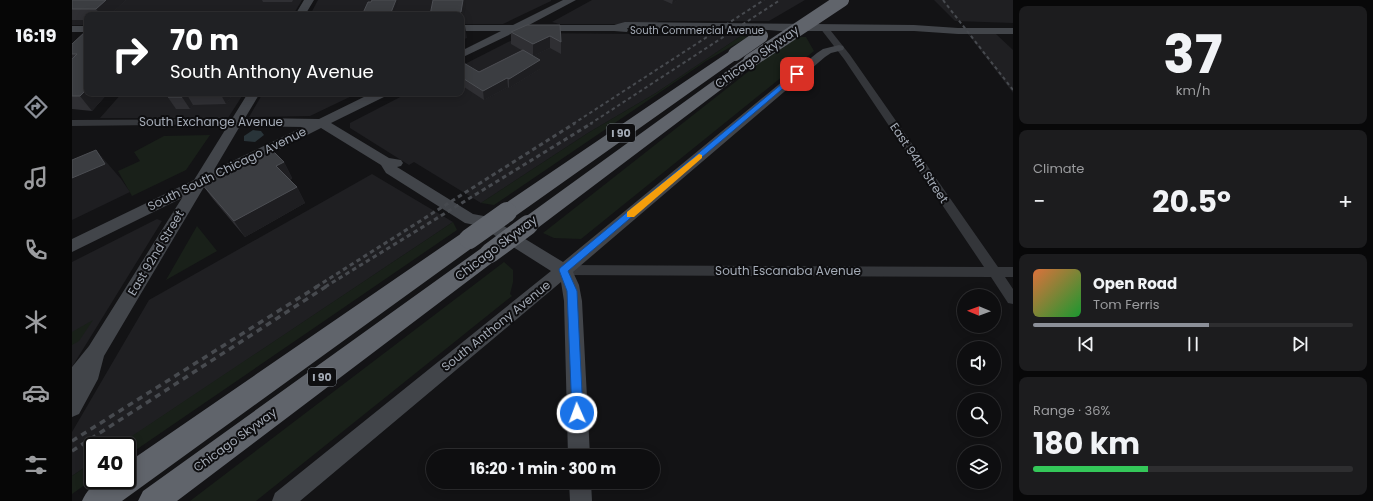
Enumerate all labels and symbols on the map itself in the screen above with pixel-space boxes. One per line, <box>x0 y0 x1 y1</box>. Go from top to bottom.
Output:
street label: Chicago Skyway <box>711 21 802 92</box>
street label: South Commercial Avenue <box>630 23 764 38</box>
pin <box>780 57 814 91</box>
street label: South Exchange Avenue <box>139 113 283 130</box>
street label: East 94th Street <box>886 119 953 206</box>
street label: South South Chicago Avenue <box>145 123 309 214</box>
road number: I 90 <box>607 124 635 142</box>
street label: East 92nd Street <box>123 207 188 299</box>
street label: Chicago Skyway <box>451 211 541 284</box>
street label: South Escanaba Avenue <box>715 262 861 279</box>
street label: South Anthony Avenue <box>438 276 554 375</box>
north arrow <box>957 289 1001 333</box>
road number: I 90 <box>308 368 336 386</box>
position arrow <box>556 392 598 434</box>
street label: Chicago Skyway <box>190 403 280 476</box>
speed limit sign: 40 <box>84 437 136 489</box>

